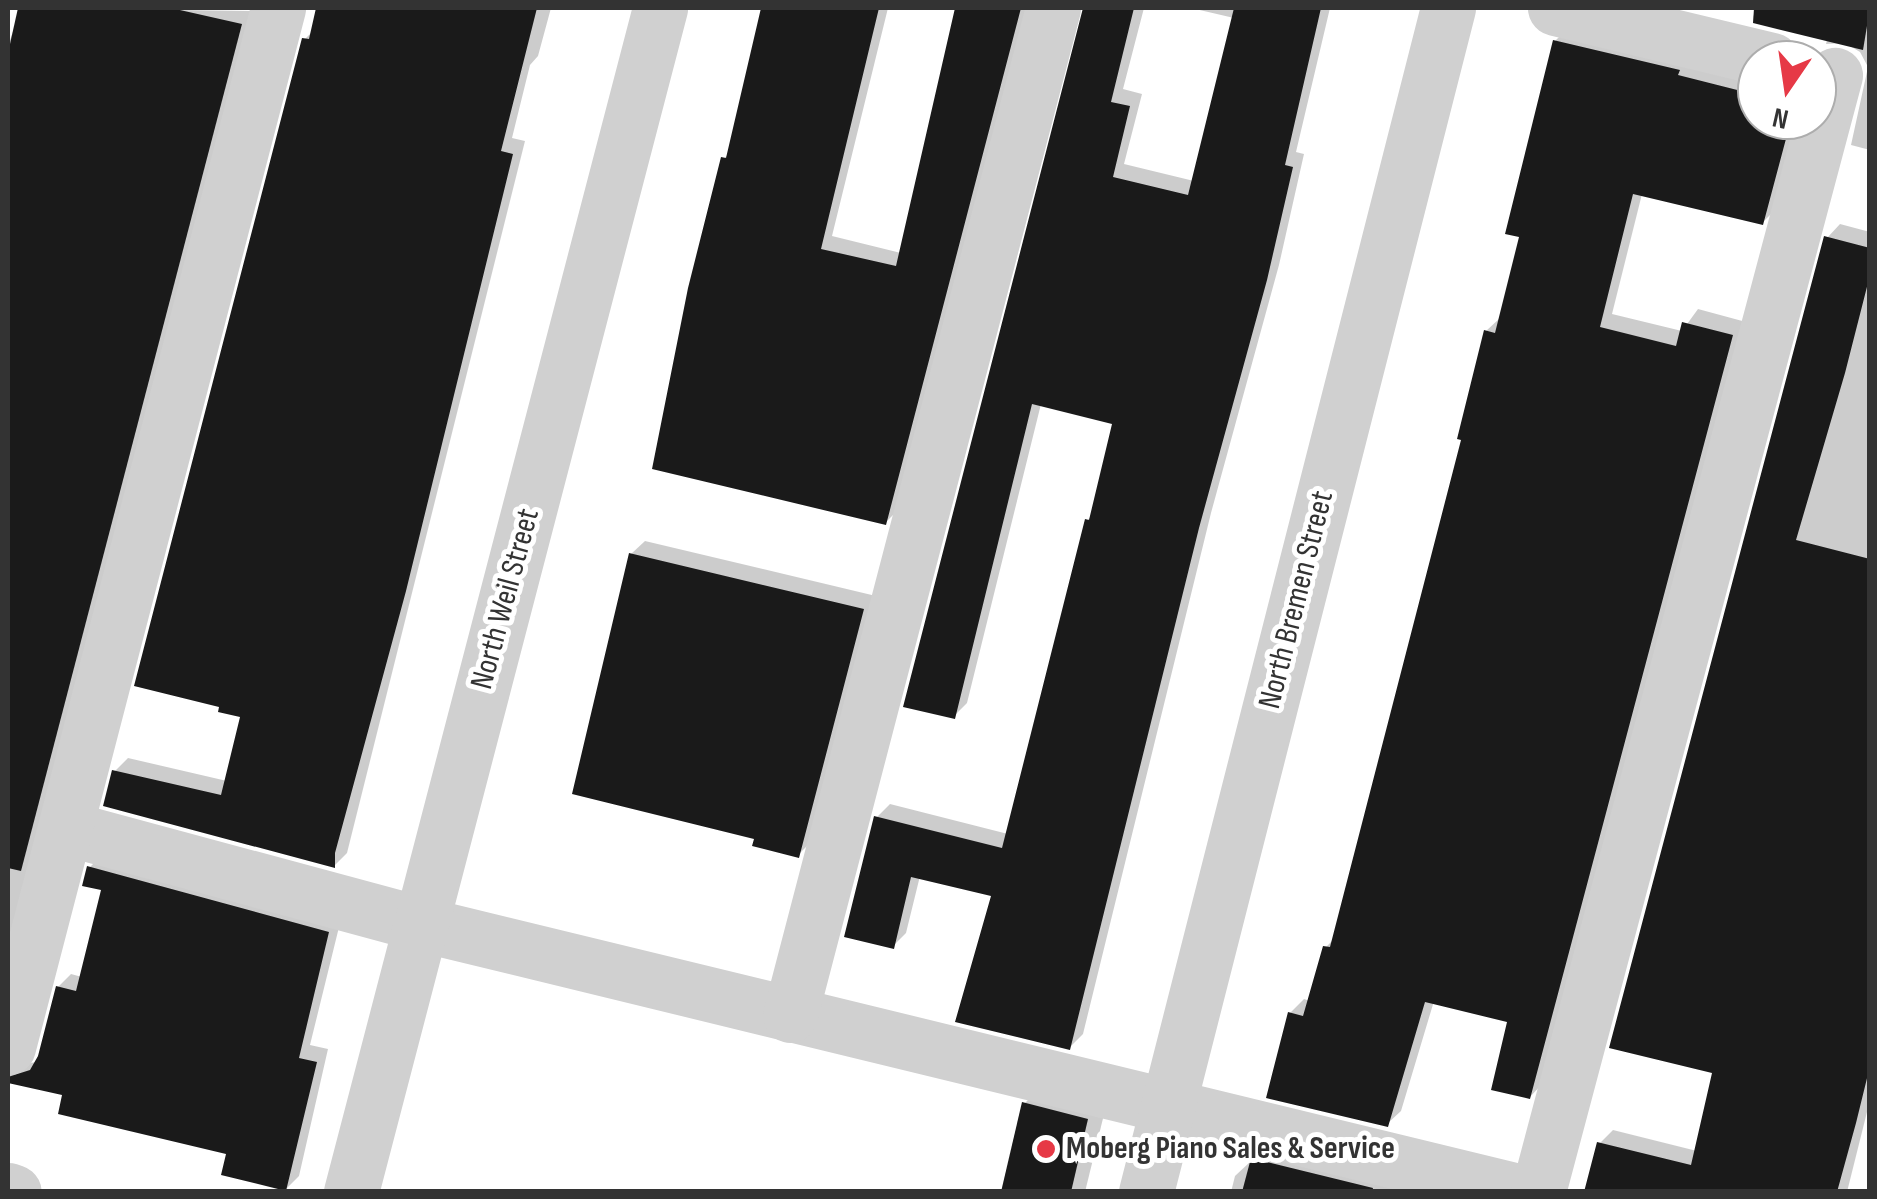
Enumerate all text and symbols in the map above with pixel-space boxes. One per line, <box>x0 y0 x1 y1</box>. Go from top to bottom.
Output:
north arrow <box>1737 40 1837 140</box>
text: N <box>1770 100 1792 136</box>
street label: North Bremen Street <box>1251 487 1343 713</box>
street label: North Weil Street <box>463 505 549 693</box>
place label: Moberg Piano Sales & Service <box>1066 1130 1395 1168</box>
marker: Moberg Piano Sales & Service <box>1035 1138 1057 1160</box>

